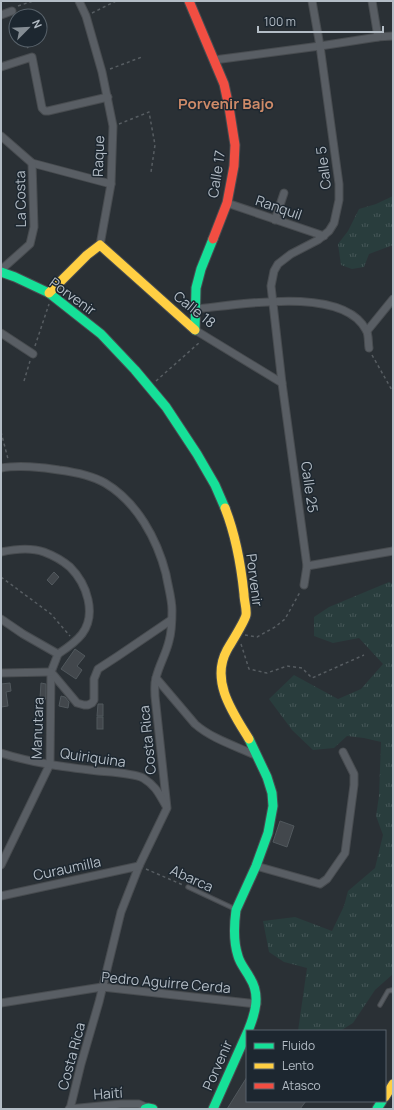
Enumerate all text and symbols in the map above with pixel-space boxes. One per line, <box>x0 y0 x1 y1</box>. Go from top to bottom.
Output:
north arrow <box>8 8 48 48</box>
scale bar <box>258 8 383 34</box>
text: 100 m <box>264 13 296 30</box>
text: N <box>29 17 46 30</box>
district label: Porvenir Bajo <box>178 93 274 114</box>
street label: Raque <box>88 135 108 177</box>
street label: Calle 5 <box>311 145 335 191</box>
street label: Calle 17 <box>203 149 229 199</box>
street label: La Costa <box>10 170 30 228</box>
street label: Ranquil <box>253 190 305 224</box>
street label: Porvenir <box>46 273 100 319</box>
street label: Calle 18 <box>170 286 220 332</box>
street label: Calle 25 <box>297 460 323 514</box>
street label: Porvenir <box>242 552 268 608</box>
street label: Manutara <box>26 697 48 759</box>
street label: Costa Rica <box>134 705 160 775</box>
street label: Quiriquina <box>59 743 127 771</box>
street label: Curaumilla <box>31 852 103 884</box>
street label: Abarca <box>167 860 217 896</box>
street label: Pedro Aguirre Cerda <box>101 967 231 997</box>
street label: Costa Rica <box>53 1020 89 1092</box>
legend <box>246 1030 386 1102</box>
street label: Porvenir <box>198 1037 236 1093</box>
text: Fluido <box>282 1037 315 1054</box>
text: Lento <box>282 1057 314 1074</box>
text: Atasco <box>282 1077 321 1094</box>
street label: Haití <box>93 1082 123 1104</box>

